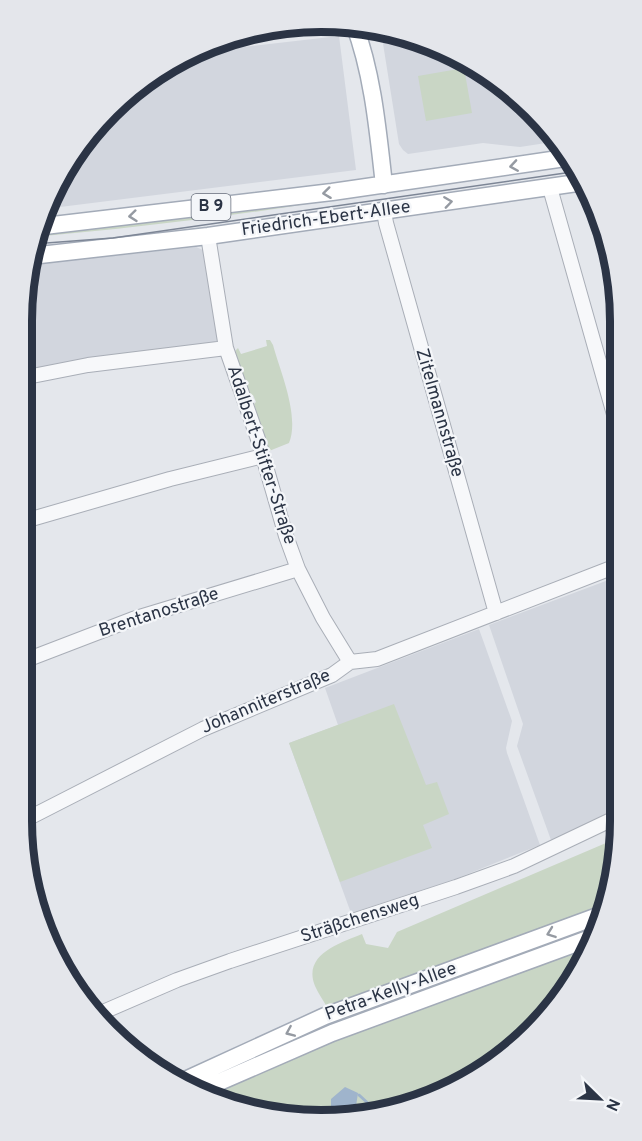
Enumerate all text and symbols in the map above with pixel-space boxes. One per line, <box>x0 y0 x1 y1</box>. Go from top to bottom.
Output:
one-way arrow <box>509 159 519 171</box>
one-way arrow <box>322 186 331 198</box>
road number: B 9 <box>192 194 230 220</box>
street label: Friedrich-Ebert-Allee <box>240 196 412 242</box>
one-way arrow <box>443 197 453 209</box>
one-way arrow <box>128 209 138 222</box>
street label: Zitelmannstraße <box>410 346 468 480</box>
street label: Adalbert-Stifter-Straße <box>221 362 301 548</box>
street label: Brentanostraße <box>96 583 222 643</box>
street label: Johanniterstraße <box>198 664 334 740</box>
street label: Sträßchensweg <box>298 889 422 949</box>
one-way arrow <box>546 926 557 939</box>
street label: Petra-Kelly-Allee <box>322 958 460 1026</box>
one-way arrow <box>285 1025 296 1037</box>
north arrow <box>570 1069 630 1129</box>
text: N <box>600 1095 623 1114</box>

